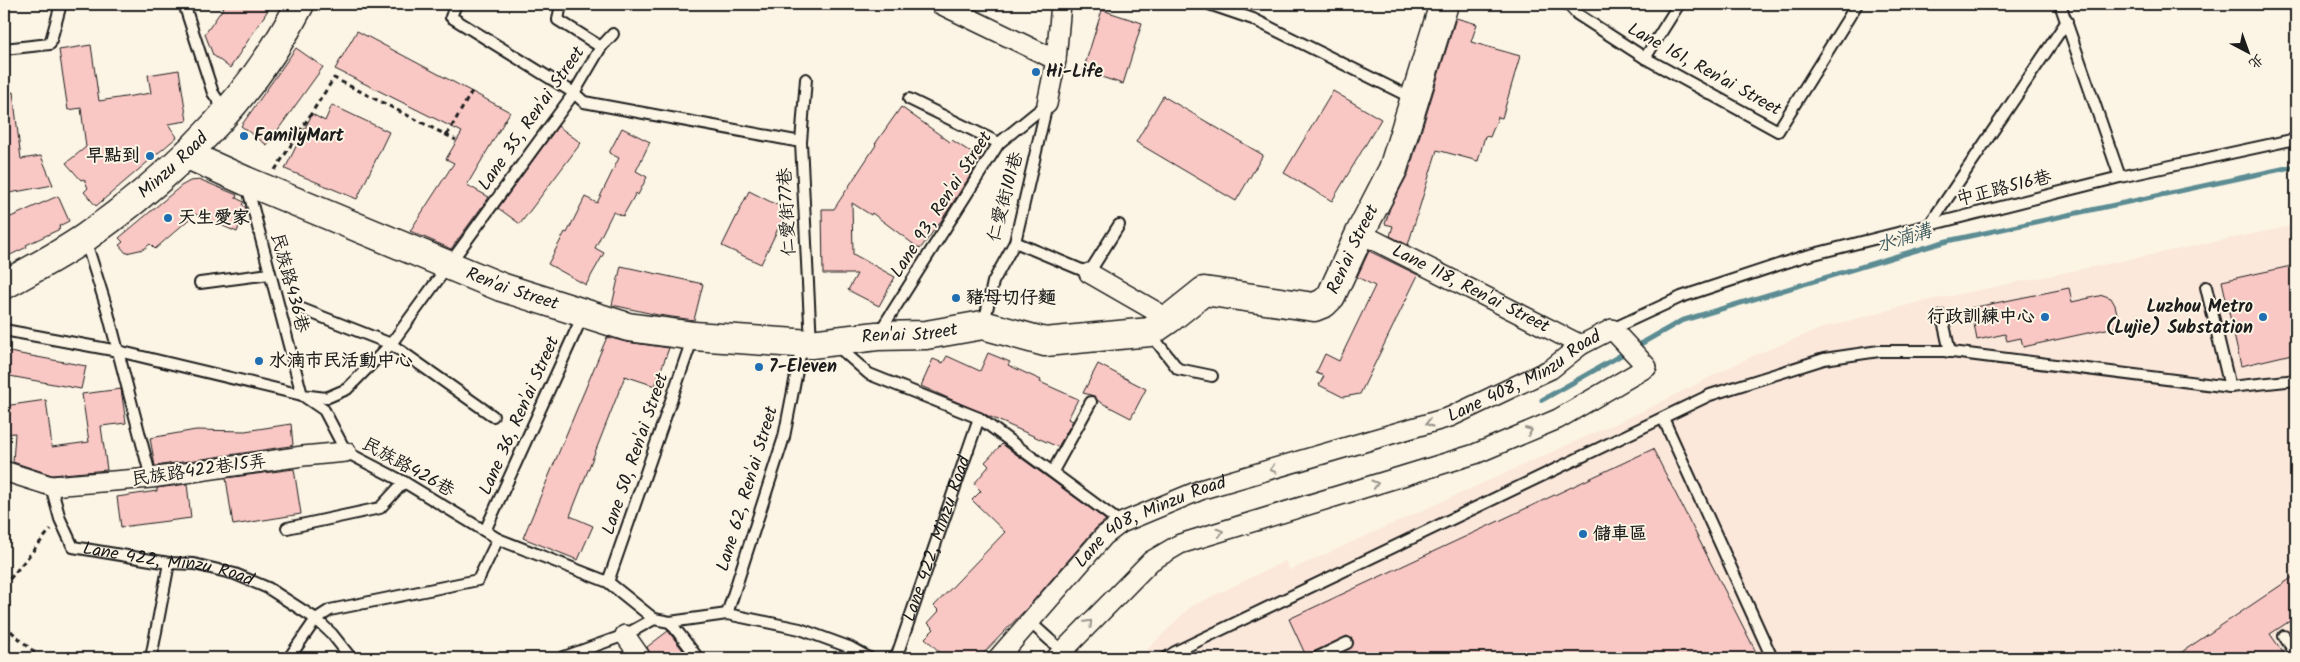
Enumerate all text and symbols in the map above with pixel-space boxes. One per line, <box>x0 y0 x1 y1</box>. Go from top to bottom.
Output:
street label: Lane 161, Ren'ai Street <box>1622 16 1787 125</box>
north arrow <box>2222 28 2272 78</box>
street label: Lane 35, Ren'ai Street <box>471 40 593 197</box>
text: 北 <box>2243 48 2268 74</box>
place label: Hi-Life <box>1046 58 1103 87</box>
marker: Hi-Life <box>1030 66 1042 78</box>
place label: FamilyMart <box>254 122 345 151</box>
street label: Minzu Road <box>131 125 216 206</box>
street label: Lane 93, Ren'ai Street <box>884 125 1001 284</box>
marker: FamilyMart <box>238 130 250 142</box>
place label: 早點到 <box>86 142 140 171</box>
street label: 仁愛街101巷 <box>980 149 1032 245</box>
marker: 早點到 <box>144 150 156 162</box>
street label: 中正路516巷 <box>1953 163 2055 215</box>
street label: 仁愛街77巷 <box>771 167 805 257</box>
street label: Ren'ai Street <box>1319 198 1387 299</box>
place label: 天生愛家 <box>178 204 250 233</box>
marker: 天生愛家 <box>162 212 174 224</box>
water label: 水湳溝 <box>1872 216 1938 262</box>
street label: 民族路436巷 <box>262 230 316 336</box>
street label: Lane 118, Ren'ai Street <box>1387 237 1555 342</box>
street label: Ren'ai Street <box>461 259 563 319</box>
place label: 豬母切仔麵 <box>966 284 1056 313</box>
marker: 豬母切仔麵 <box>950 292 962 304</box>
place label: Luzhou Metro (Lujie) Substation <box>2106 293 2253 343</box>
place label: 行政訓練中心 <box>1927 303 2035 332</box>
marker: 行政訓練中心 <box>2039 311 2051 323</box>
marker: Luzhou Metro (Lujie) Substation <box>2257 311 2269 323</box>
street label: Ren'ai Street <box>860 315 961 352</box>
street label: Lane 408, Minzu Road <box>1443 322 1607 431</box>
street label: Lane 36, Ren'ai Street <box>472 331 568 500</box>
place label: 水湳市民活動中心 <box>269 347 413 376</box>
place label: 7-Eleven <box>769 353 837 382</box>
marker: 水湳市民活動中心 <box>253 355 265 367</box>
marker: 7-Eleven <box>753 361 765 373</box>
street label: Lane 50, Ren'ai Street <box>595 368 678 539</box>
street label: Lane 62, Ren'ai Street <box>709 402 787 575</box>
one-way arrow <box>1425 417 1434 427</box>
one-way arrow <box>1524 427 1532 437</box>
street label: 民族路426巷 <box>356 430 460 506</box>
street label: 民族路422巷15弄 <box>130 447 268 495</box>
street label: Lane 422, Minzu Road <box>895 451 980 626</box>
one-way arrow <box>1270 463 1278 473</box>
street label: Lane 408, Minzu Road <box>1068 468 1230 575</box>
one-way arrow <box>1370 480 1379 490</box>
place label: 儲車區 <box>1593 520 1647 549</box>
one-way arrow <box>1215 527 1223 537</box>
marker: 儲車區 <box>1577 528 1589 540</box>
street label: Lane 422, Minzu Road <box>81 534 259 595</box>
one-way arrow <box>1083 619 1092 628</box>

